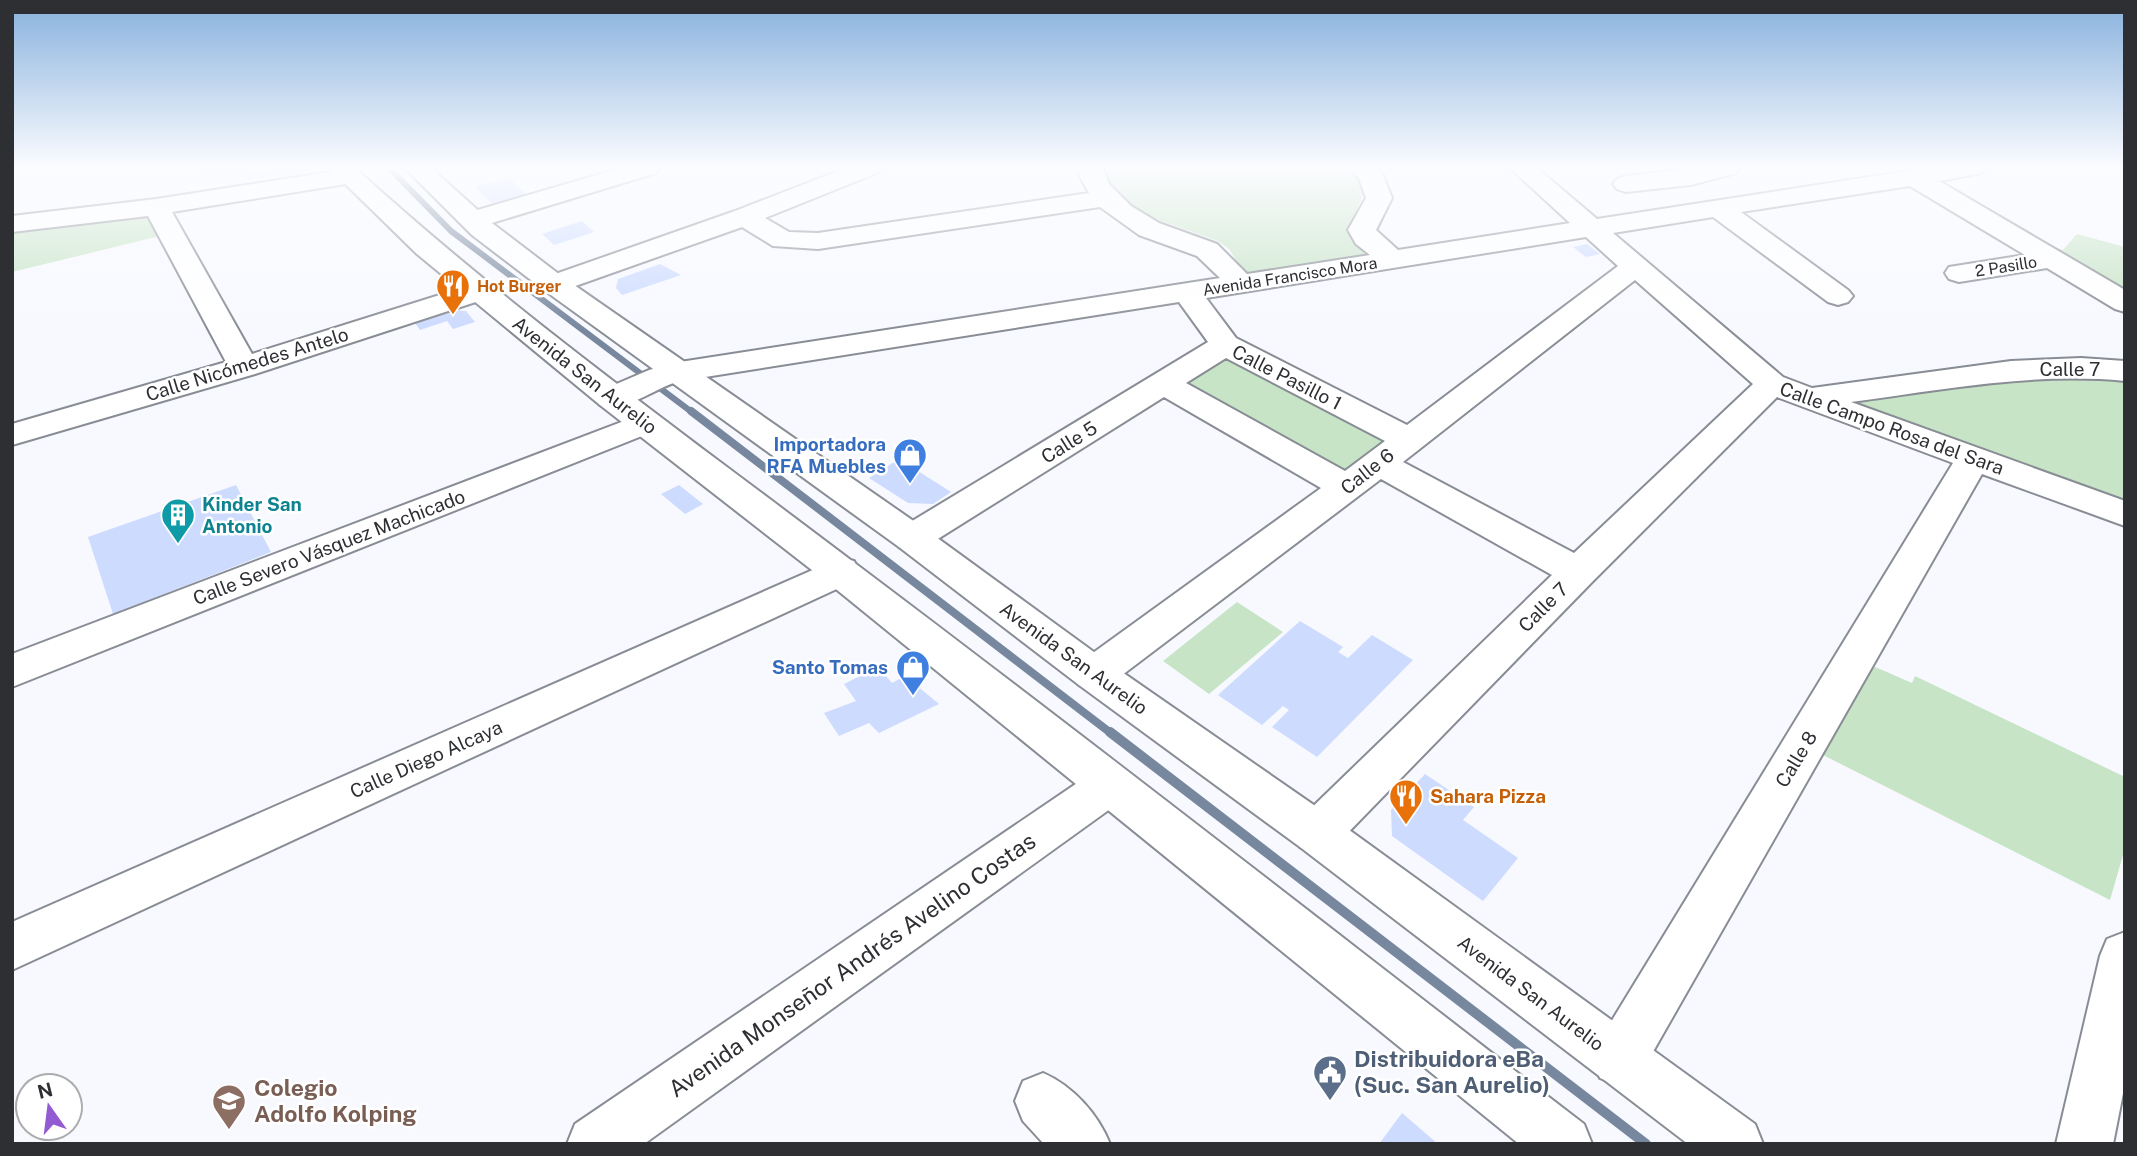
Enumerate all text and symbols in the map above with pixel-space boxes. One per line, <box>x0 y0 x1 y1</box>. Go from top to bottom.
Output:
street label: 2 Pasillo <box>1974 252 2038 281</box>
street label: Avenida Francisco Mora <box>1201 253 1379 300</box>
restaurant icon: Hot Burger <box>434 267 472 316</box>
place label: Hot Burger <box>477 277 561 296</box>
street label: Avenida San Aurelio <box>508 312 662 438</box>
street label: Calle Nicómedes Antelo <box>143 323 351 405</box>
street label: Calle Pasillo 1 <box>1229 340 1345 414</box>
street label: Calle 7 <box>2040 358 2100 380</box>
street label: Calle Campo Rosa del Sara <box>1777 377 2007 479</box>
street label: Calle 5 <box>1037 416 1101 468</box>
place label: Importadora RFA Muebles <box>766 433 886 477</box>
shop icon: Importadora RFA Muebles <box>891 436 929 485</box>
street label: Calle 6 <box>1336 443 1398 499</box>
street label: Calle Severo Vásquez Machicado <box>190 485 468 609</box>
place label: Kinder San Antonio <box>202 493 302 537</box>
building icon: Kinder San Antonio <box>159 496 197 545</box>
street label: Calle 7 <box>1514 578 1572 636</box>
street label: Avenida San Aurelio <box>996 597 1152 719</box>
shop icon: Santo Tomas <box>894 648 932 697</box>
place label: Santo Tomas <box>772 656 888 678</box>
street label: Calle Diego Alcaya <box>346 716 506 802</box>
street label: Calle 8 <box>1771 727 1821 791</box>
restaurant icon: Sahara Pizza <box>1387 777 1425 826</box>
place label: Sahara Pizza <box>1430 785 1546 807</box>
street label: Avenida Monseñor Andrés Avelino Costas <box>663 827 1040 1102</box>
street label: Avenida San Aurelio <box>1454 931 1608 1055</box>
place label: Distribuidora eBa (Suc. San Aurelio) <box>1354 1045 1550 1098</box>
public building icon: Distribuidora eBa (Suc. San Aurelio) <box>1311 1053 1349 1102</box>
north arrow <box>14 1072 84 1142</box>
place label: Colegio Adolfo Kolping <box>254 1074 417 1127</box>
text: N <box>35 1078 55 1103</box>
school or university icon: Colegio Adolfo Kolping <box>210 1082 248 1131</box>

